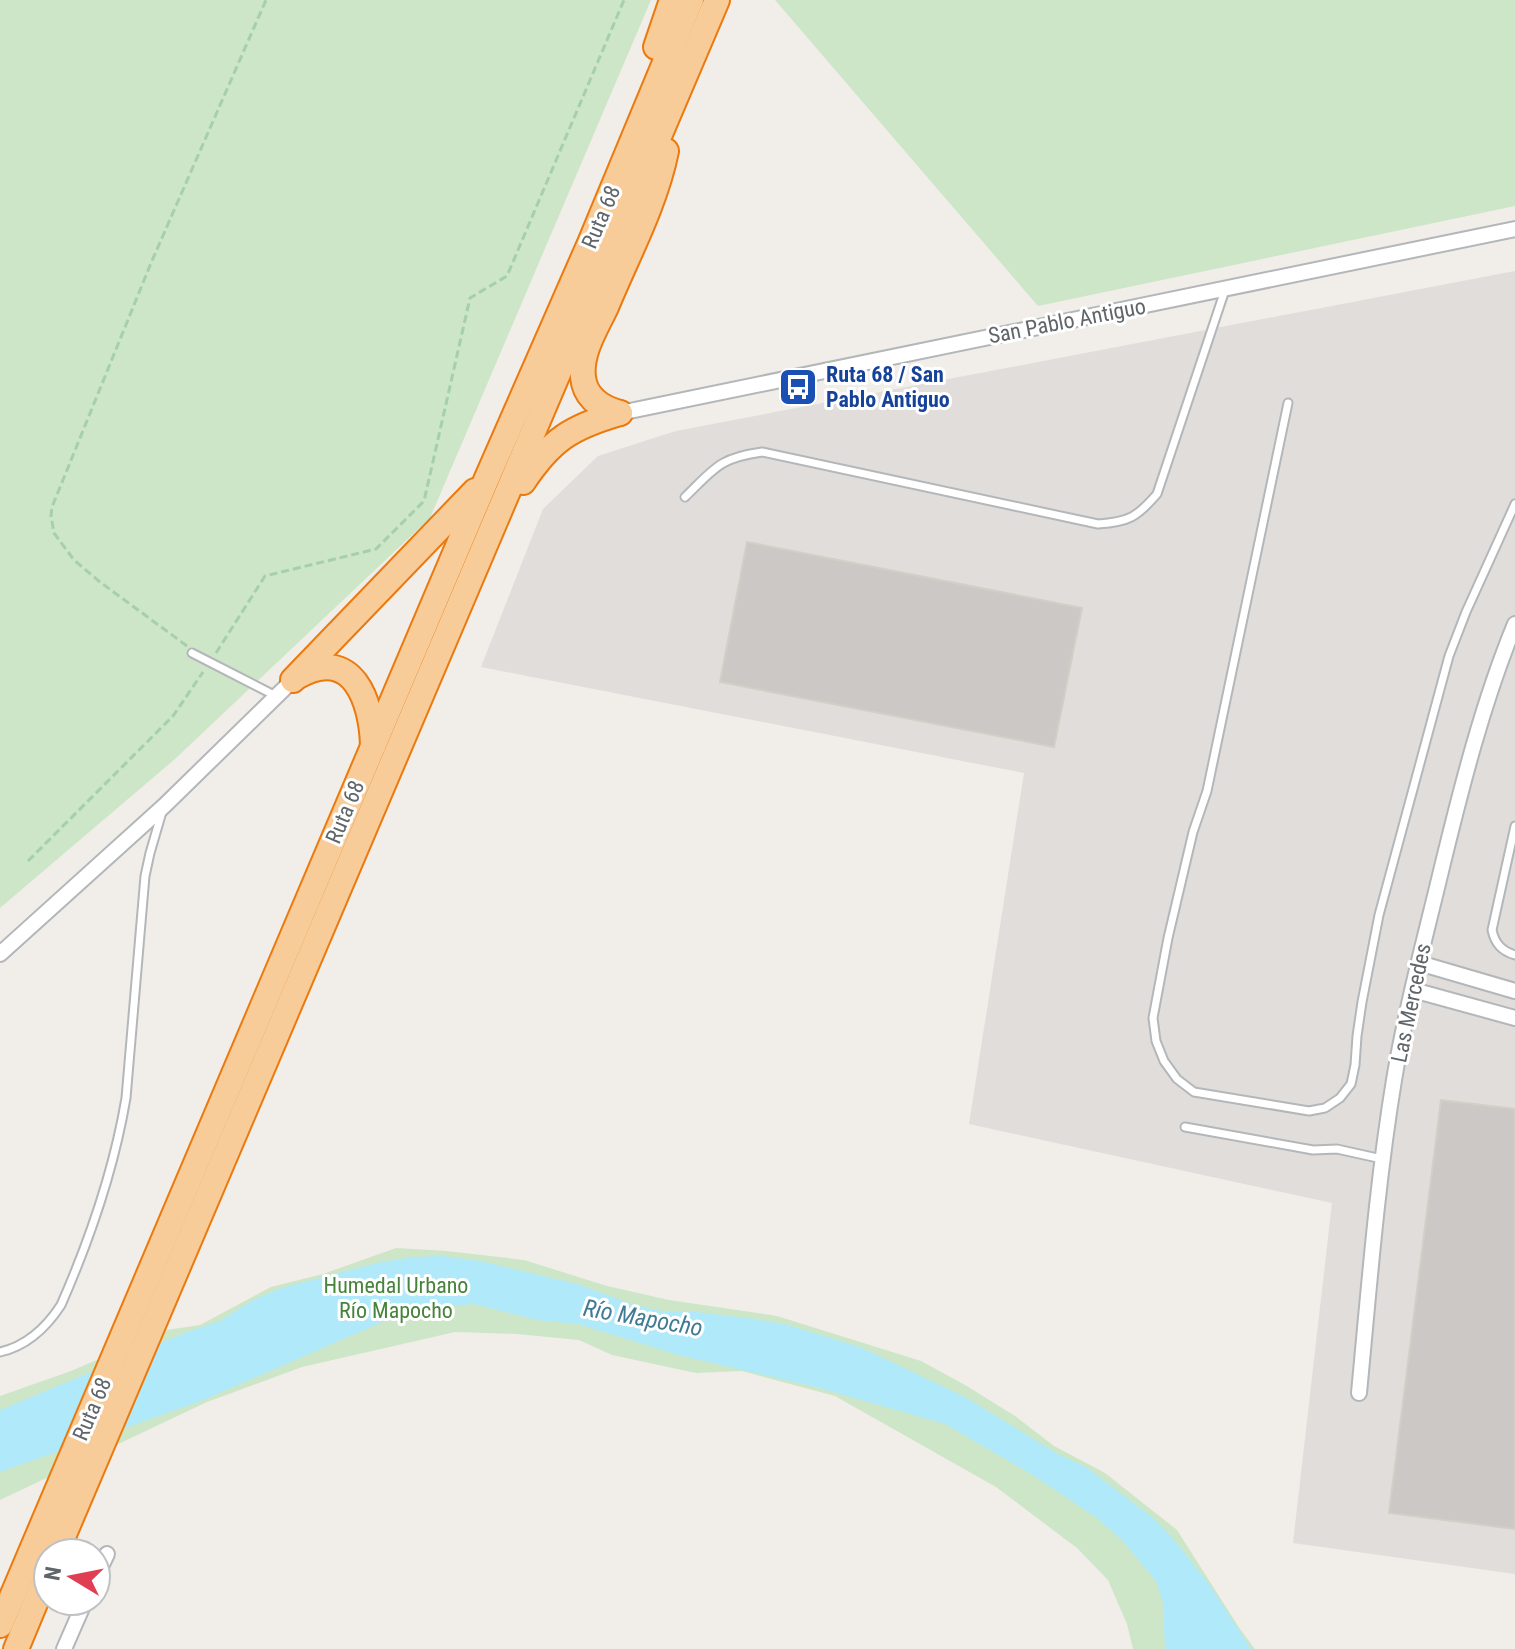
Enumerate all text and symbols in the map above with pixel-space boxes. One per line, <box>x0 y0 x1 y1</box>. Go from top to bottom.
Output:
street label: Ruta 68 <box>577 182 625 252</box>
street label: San Pablo Antiguo <box>986 293 1148 349</box>
place label: Ruta 68 / San Pablo Antiguo <box>826 362 950 412</box>
bus stop icon: Ruta 68 / San Pablo Antiguo <box>777 366 819 408</box>
street label: Ruta 68 <box>321 777 369 847</box>
street label: Las Mercedes <box>1386 941 1436 1065</box>
park label: Humedal Urbano Río Mapocho <box>324 1273 468 1323</box>
water label: Río Mapocho <box>581 1294 705 1342</box>
street label: Ruta 68 <box>68 1374 116 1444</box>
north arrow <box>32 1537 112 1617</box>
text: N <box>39 1565 66 1582</box>

